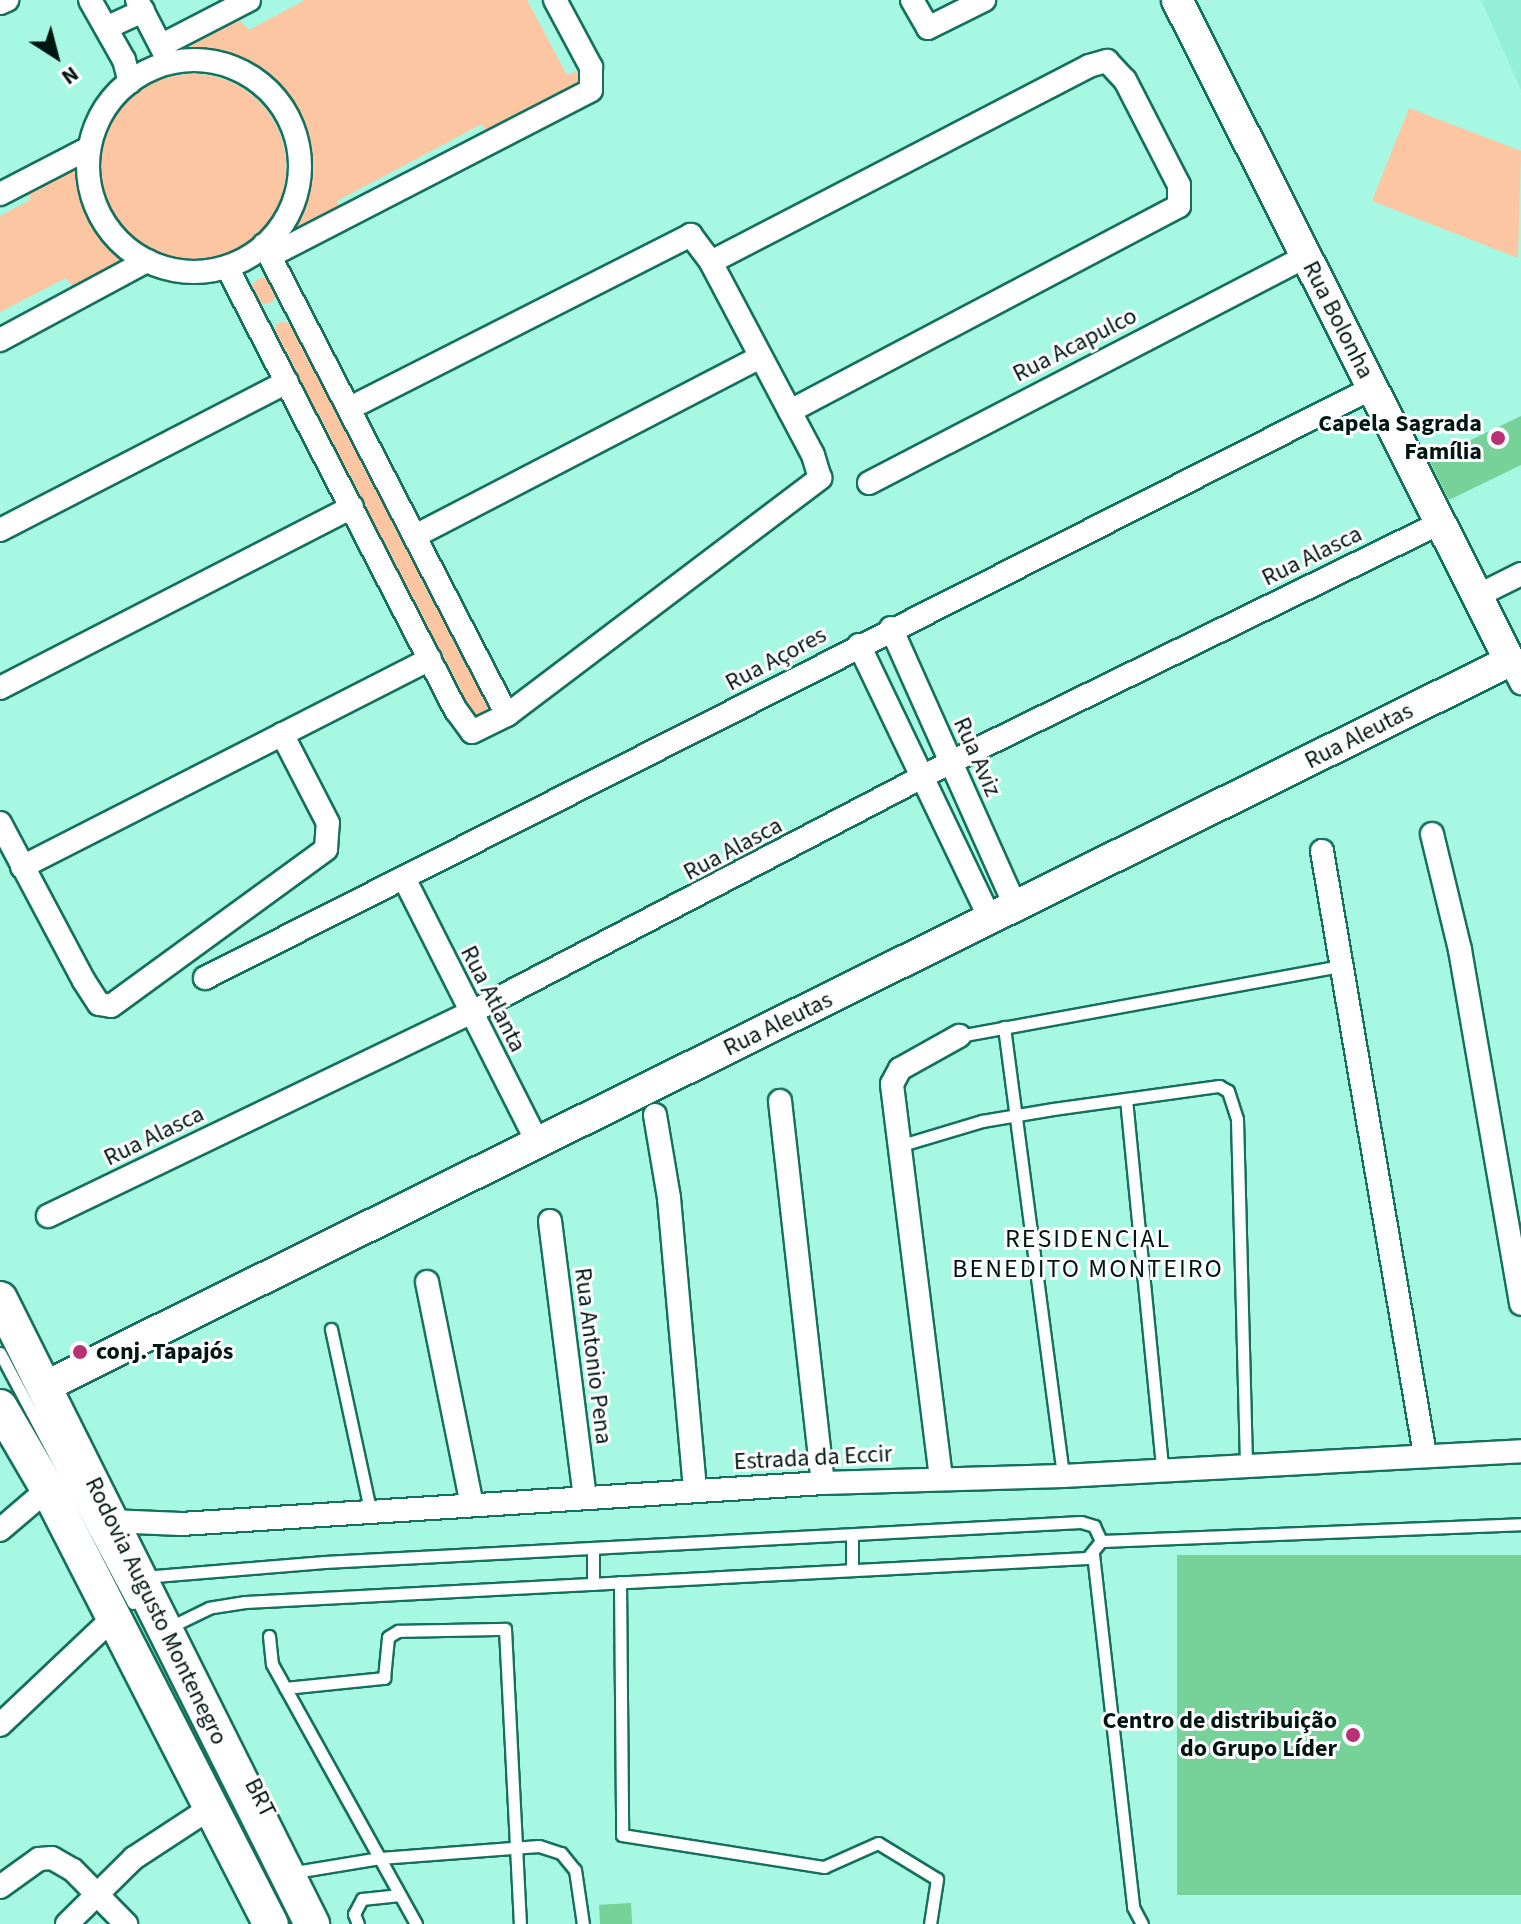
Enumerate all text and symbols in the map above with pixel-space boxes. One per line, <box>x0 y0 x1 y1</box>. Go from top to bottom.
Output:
north arrow <box>16 16 96 96</box>
text: N <box>55 58 85 93</box>
street label: Rua Bolonha <box>1296 256 1380 384</box>
street label: Rua Acapulco <box>1008 301 1142 389</box>
place label: Capela Sagrada Família <box>1318 410 1482 466</box>
marker: Capela Sagrada Família <box>1489 429 1507 447</box>
street label: Rua Alasca <box>1257 519 1367 593</box>
street label: Rua Açores <box>721 620 831 698</box>
street label: Rua Aleutas <box>1300 697 1418 775</box>
street label: Rua Aviz <box>947 713 1007 801</box>
street label: Rua Alasca <box>679 811 787 887</box>
street label: Rua Atlanta <box>454 941 532 1057</box>
street label: Rua Aleutas <box>719 985 837 1063</box>
street label: Rua Alasca <box>99 1099 209 1173</box>
district label: RESIDENCIAL BENEDITO MONTEIRO <box>952 1223 1224 1284</box>
street label: Rua Antonio Pena <box>568 1266 618 1446</box>
place label: conj. Tapajós <box>96 1338 233 1366</box>
marker: conj. Tapajós <box>71 1343 89 1361</box>
street label: Estrada da Eccir <box>733 1439 893 1477</box>
street label: Rodovia Augusto Montenegro <box>79 1472 233 1750</box>
place label: Centro de distribuição do Grupo Líder <box>1102 1707 1337 1763</box>
marker: Centro de distribuição do Grupo Líder <box>1344 1726 1362 1744</box>
street label: BRT <box>238 1774 282 1822</box>

